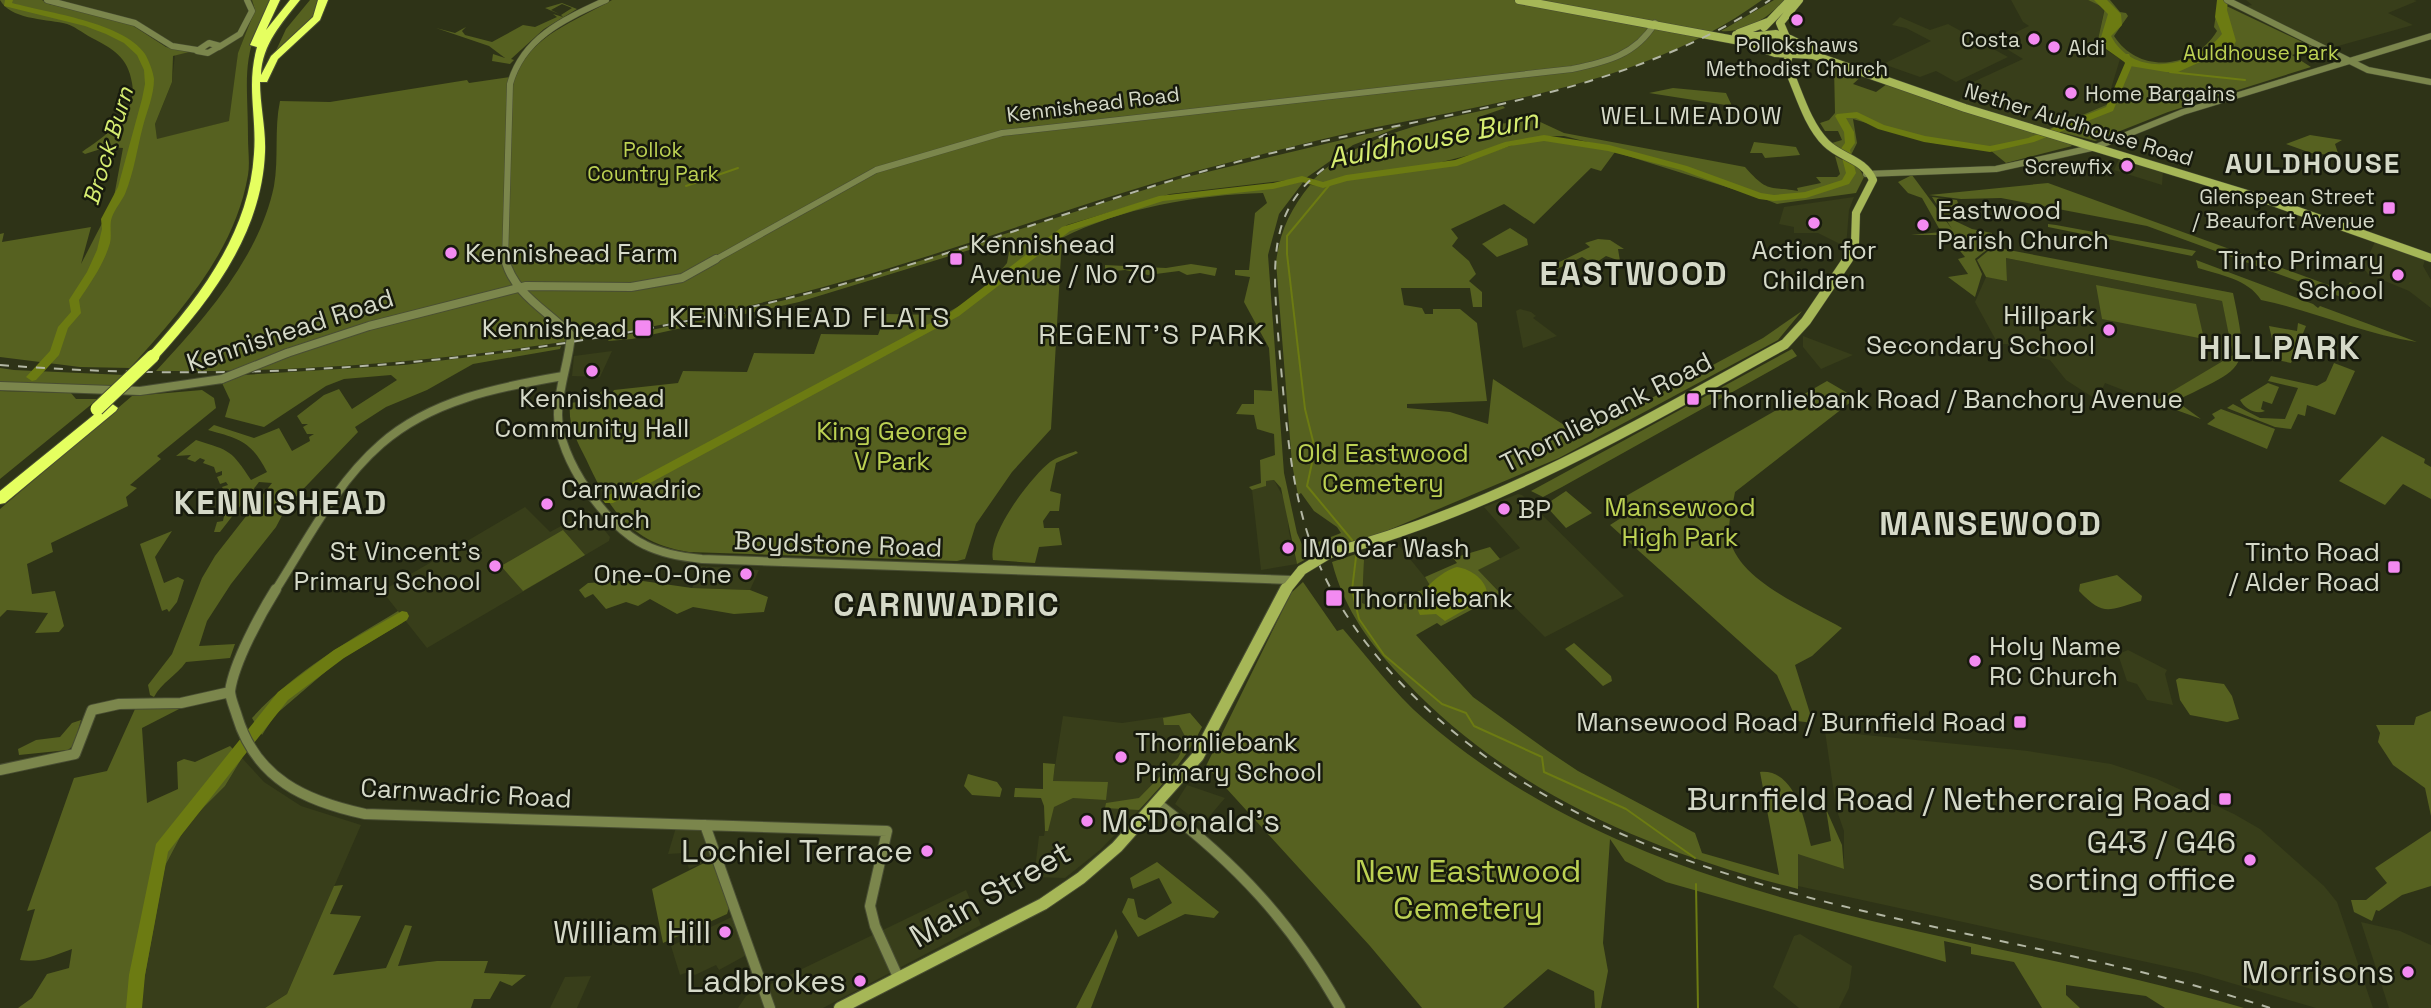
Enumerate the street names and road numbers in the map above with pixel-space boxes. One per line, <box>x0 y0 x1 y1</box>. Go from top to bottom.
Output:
street label: Nether Auldhouse Road <box>1961 76 2197 172</box>
street label: Kennishead Road <box>1005 80 1181 128</box>
street label: Kennishead Road <box>182 280 398 380</box>
street label: Thornliebank Road <box>1494 344 1718 480</box>
street label: Boydstone Road <box>733 523 943 565</box>
street label: Carnwadric Road <box>360 770 572 816</box>
street label: Main Street <box>902 832 1078 956</box>

